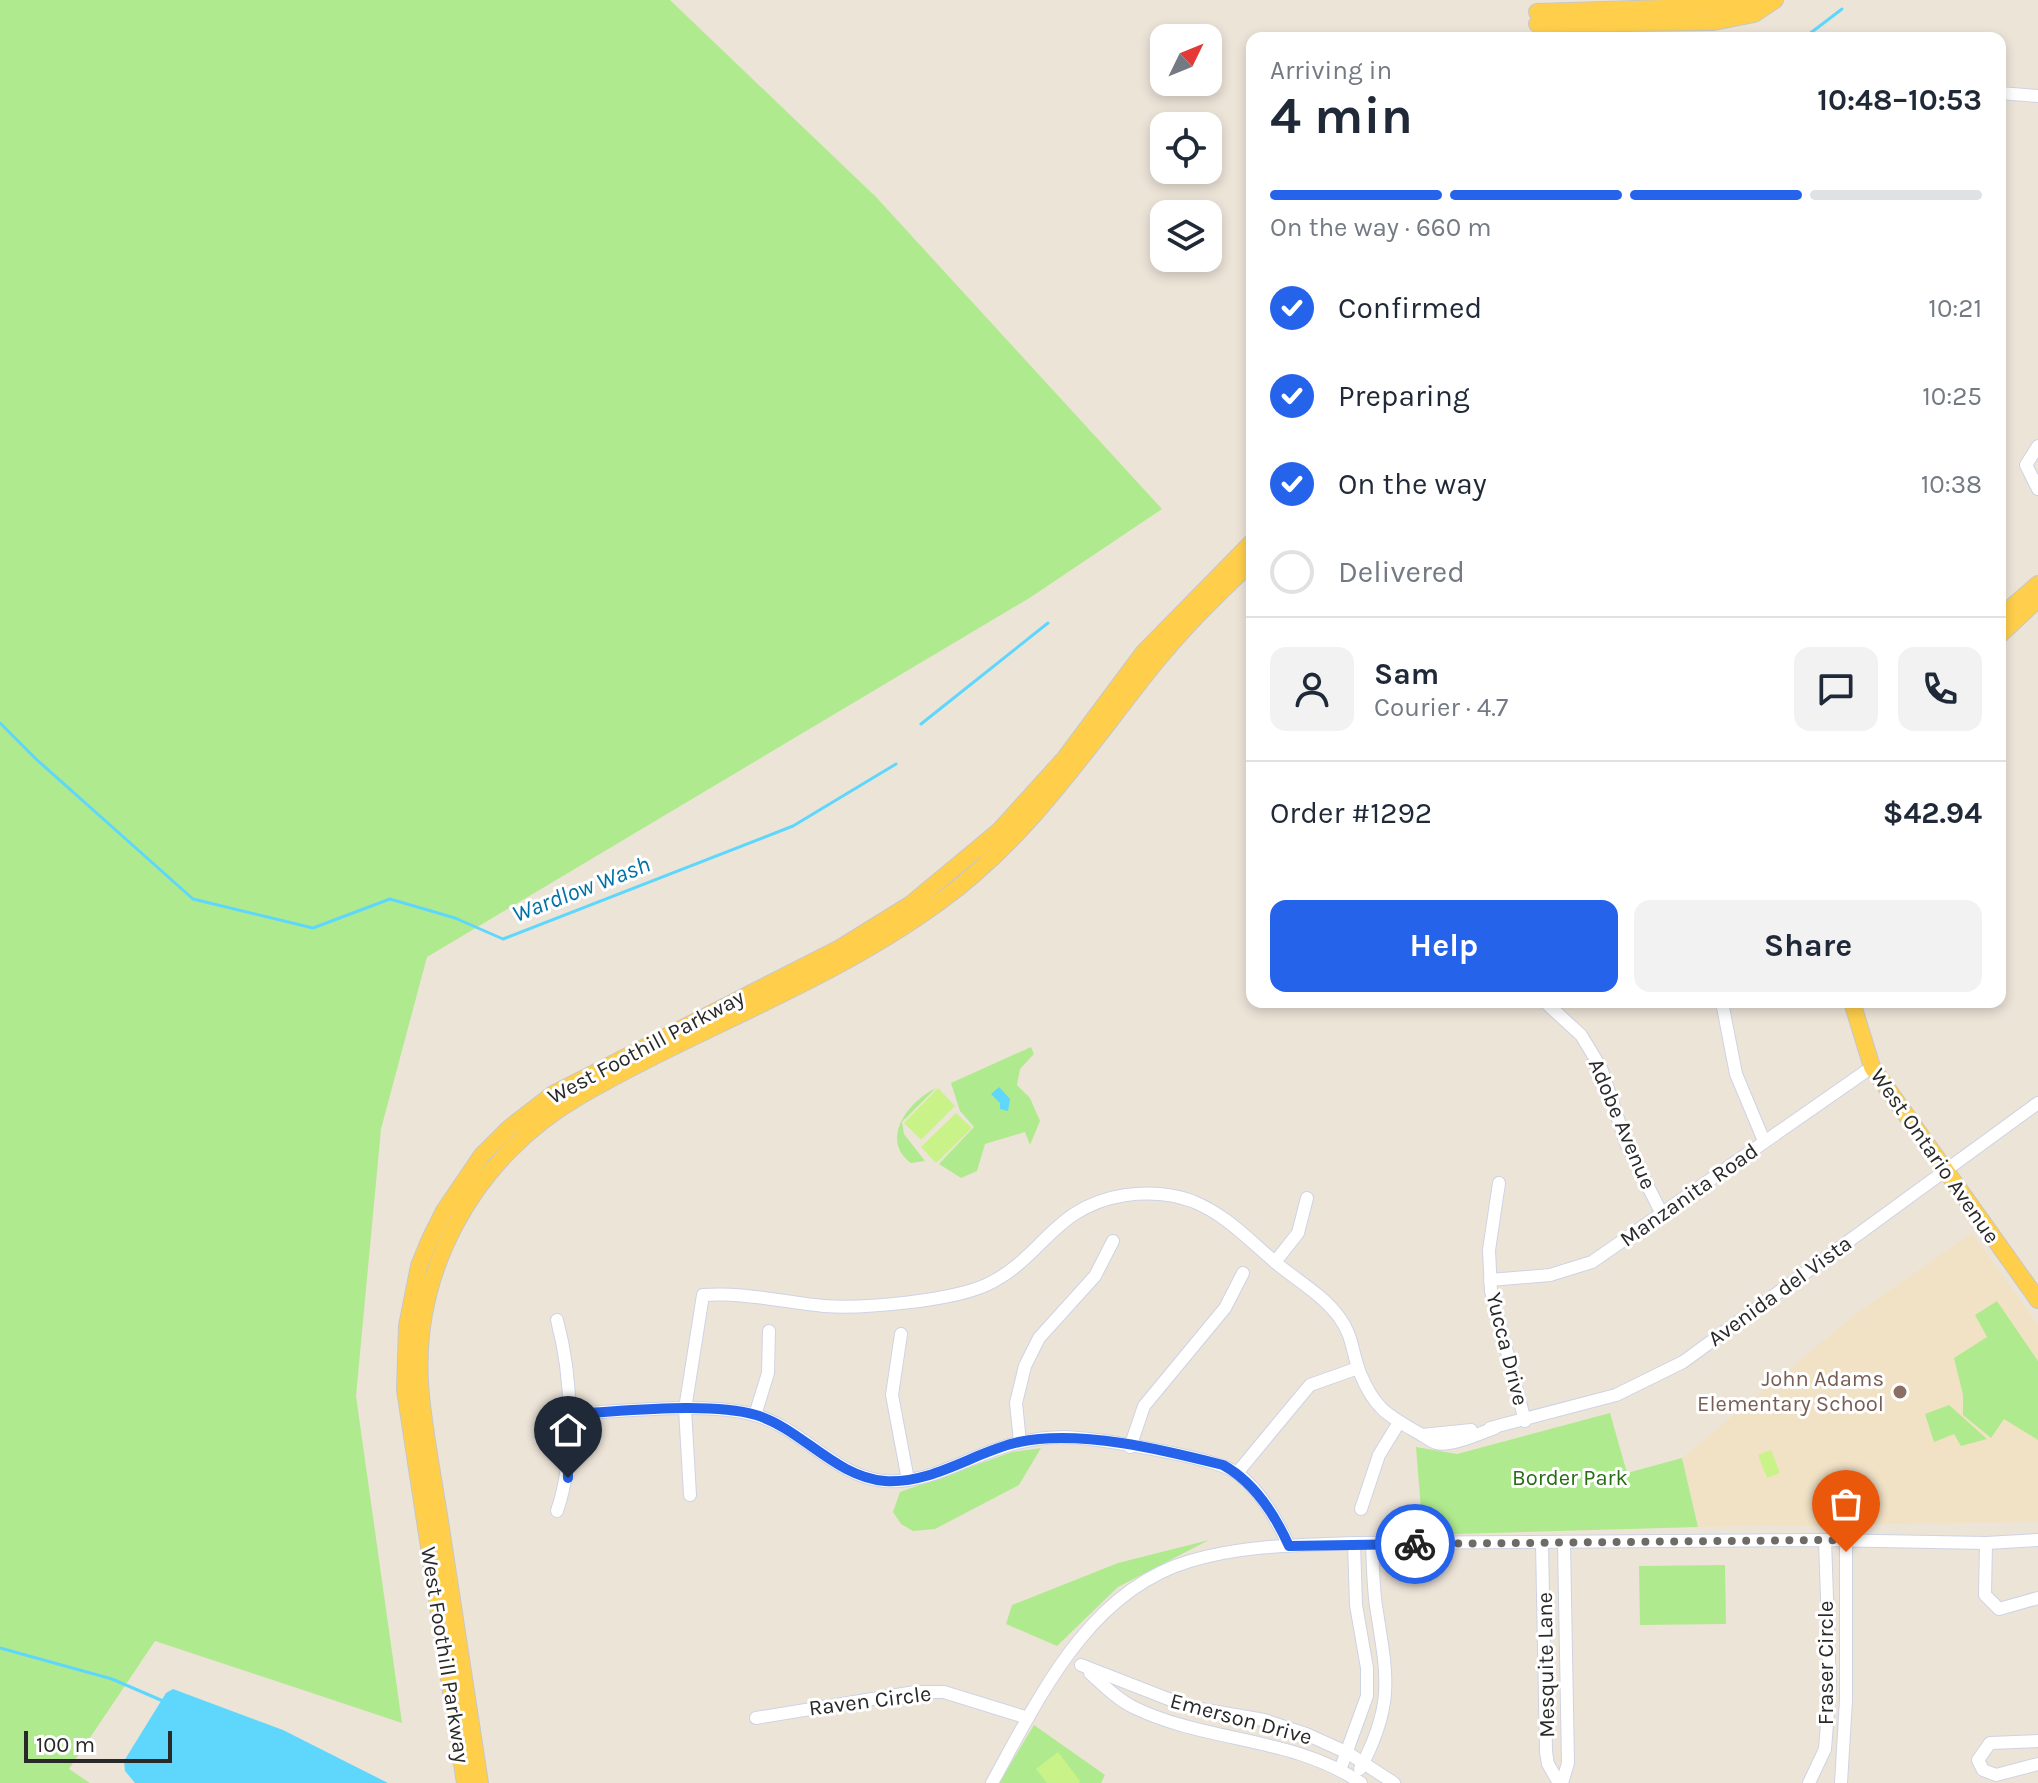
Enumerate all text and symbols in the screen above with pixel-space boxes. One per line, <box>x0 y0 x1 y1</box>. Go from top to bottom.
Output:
north arrow <box>1150 24 1222 96</box>
map controls <box>1150 24 1222 272</box>
text: Arriving in <box>1270 55 1392 86</box>
text: 10:48–10:53 <box>1817 82 1982 118</box>
text: 4 min <box>1270 85 1413 146</box>
button: locate <box>1150 112 1222 184</box>
button: layers <box>1150 200 1222 272</box>
text: On the way · 660 m <box>1270 212 1492 243</box>
icon: check <box>1270 286 1314 330</box>
text: Confirmed <box>1338 290 1482 326</box>
text: 10:21 <box>1928 293 1982 324</box>
icon: check <box>1270 374 1314 418</box>
text: Preparing <box>1338 378 1470 414</box>
text: 10:25 <box>1922 381 1982 412</box>
icon: check <box>1270 462 1314 506</box>
text: On the way <box>1338 466 1487 502</box>
text: 10:38 <box>1921 469 1982 500</box>
text: Delivered <box>1338 554 1465 590</box>
button: person <box>1270 647 1354 731</box>
button: chat <box>1794 647 1878 731</box>
button: phone <box>1898 647 1982 731</box>
text: Sam <box>1374 656 1439 692</box>
text: Courier · 4.7 <box>1374 692 1508 723</box>
text: Order #1292 <box>1270 795 1432 831</box>
text: $42.94 <box>1883 795 1982 831</box>
water label: Wardlow Wash <box>508 850 654 928</box>
button: Help <box>1270 900 1618 992</box>
button: Share <box>1634 900 1982 992</box>
street label: West Foothill Parkway <box>543 984 749 1110</box>
street label: Adobe Avenue <box>1583 1055 1661 1193</box>
street label: West Ontario Avenue <box>1865 1064 2005 1248</box>
street label: Manzanita Road <box>1615 1138 1763 1252</box>
street label: Avenida del Vista <box>1703 1230 1857 1352</box>
street label: Yucca Drive <box>1480 1290 1534 1408</box>
place label: John Adams Elementary School <box>1697 1366 1884 1417</box>
marker: John Adams Elementary School <box>1891 1383 1909 1401</box>
pin <box>534 1396 602 1478</box>
icon: home <box>546 1408 590 1452</box>
park label: Border Park <box>1512 1465 1628 1491</box>
pin <box>1812 1470 1880 1552</box>
icon: bag <box>1824 1482 1868 1526</box>
courier <box>1375 1504 1455 1584</box>
icon: bike <box>1393 1522 1437 1566</box>
street label: West Foothill Parkway <box>415 1545 475 1765</box>
street label: Mesquite Lane <box>1532 1592 1560 1738</box>
street label: Fraser Circle <box>1813 1601 1839 1725</box>
street label: Raven Circle <box>807 1681 933 1721</box>
street label: Emerson Drive <box>1167 1688 1315 1750</box>
scale bar <box>24 1727 172 1763</box>
text: 100 m <box>36 1732 95 1758</box>

